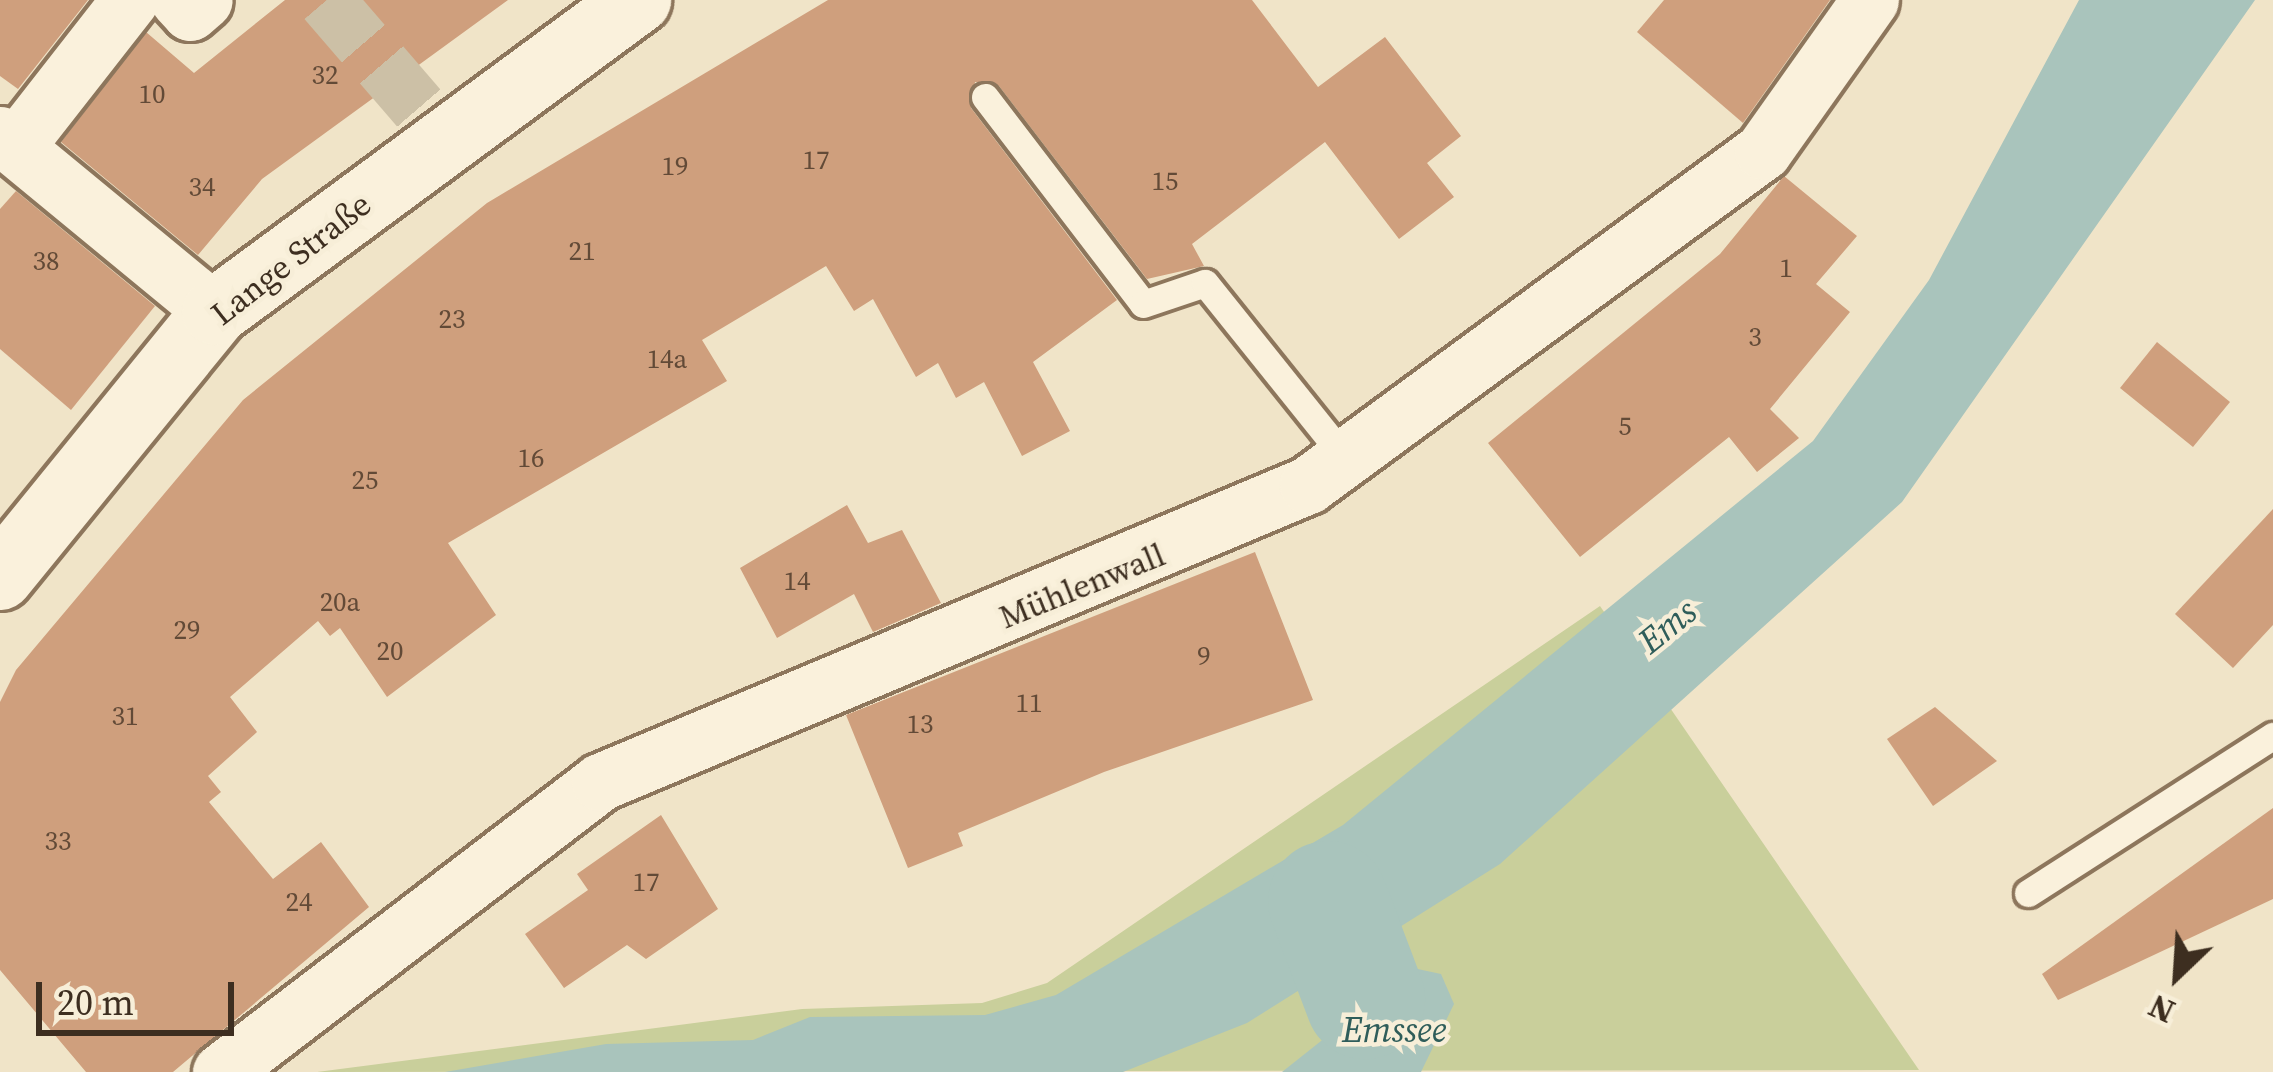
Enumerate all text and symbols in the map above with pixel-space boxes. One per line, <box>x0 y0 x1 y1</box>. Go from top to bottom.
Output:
house number: 32 <box>312 59 338 91</box>
house number: 10 <box>139 78 165 110</box>
house number: 17 <box>803 144 829 176</box>
house number: 19 <box>662 150 688 182</box>
house number: 15 <box>1152 165 1178 197</box>
house number: 34 <box>189 171 215 203</box>
street label: Lange Straße <box>203 184 379 334</box>
house number: 21 <box>569 235 595 267</box>
house number: 38 <box>33 245 59 277</box>
house number: 1 <box>1779 252 1793 284</box>
house number: 23 <box>439 303 465 335</box>
house number: 3 <box>1748 321 1762 353</box>
house number: 14a <box>647 343 687 375</box>
house number: 5 <box>1618 410 1632 442</box>
house number: 16 <box>518 442 544 474</box>
house number: 25 <box>352 464 378 496</box>
street label: Mühlenwall <box>993 535 1171 637</box>
house number: 14 <box>784 565 810 597</box>
house number: 20a <box>320 586 360 618</box>
water label: Ems <box>1629 590 1705 662</box>
house number: 29 <box>174 614 200 646</box>
house number: 20 <box>377 635 403 667</box>
house number: 9 <box>1197 640 1211 672</box>
house number: 11 <box>1016 687 1042 719</box>
house number: 31 <box>112 700 138 732</box>
house number: 13 <box>907 708 933 740</box>
house number: 33 <box>45 825 71 857</box>
house number: 17 <box>633 866 659 898</box>
house number: 24 <box>286 886 312 918</box>
north arrow <box>2117 916 2237 1036</box>
scale bar <box>42 958 240 1032</box>
text: 20 m <box>57 978 134 1027</box>
text: N <box>2141 984 2182 1035</box>
water label: Emssee <box>1342 1008 1446 1052</box>

